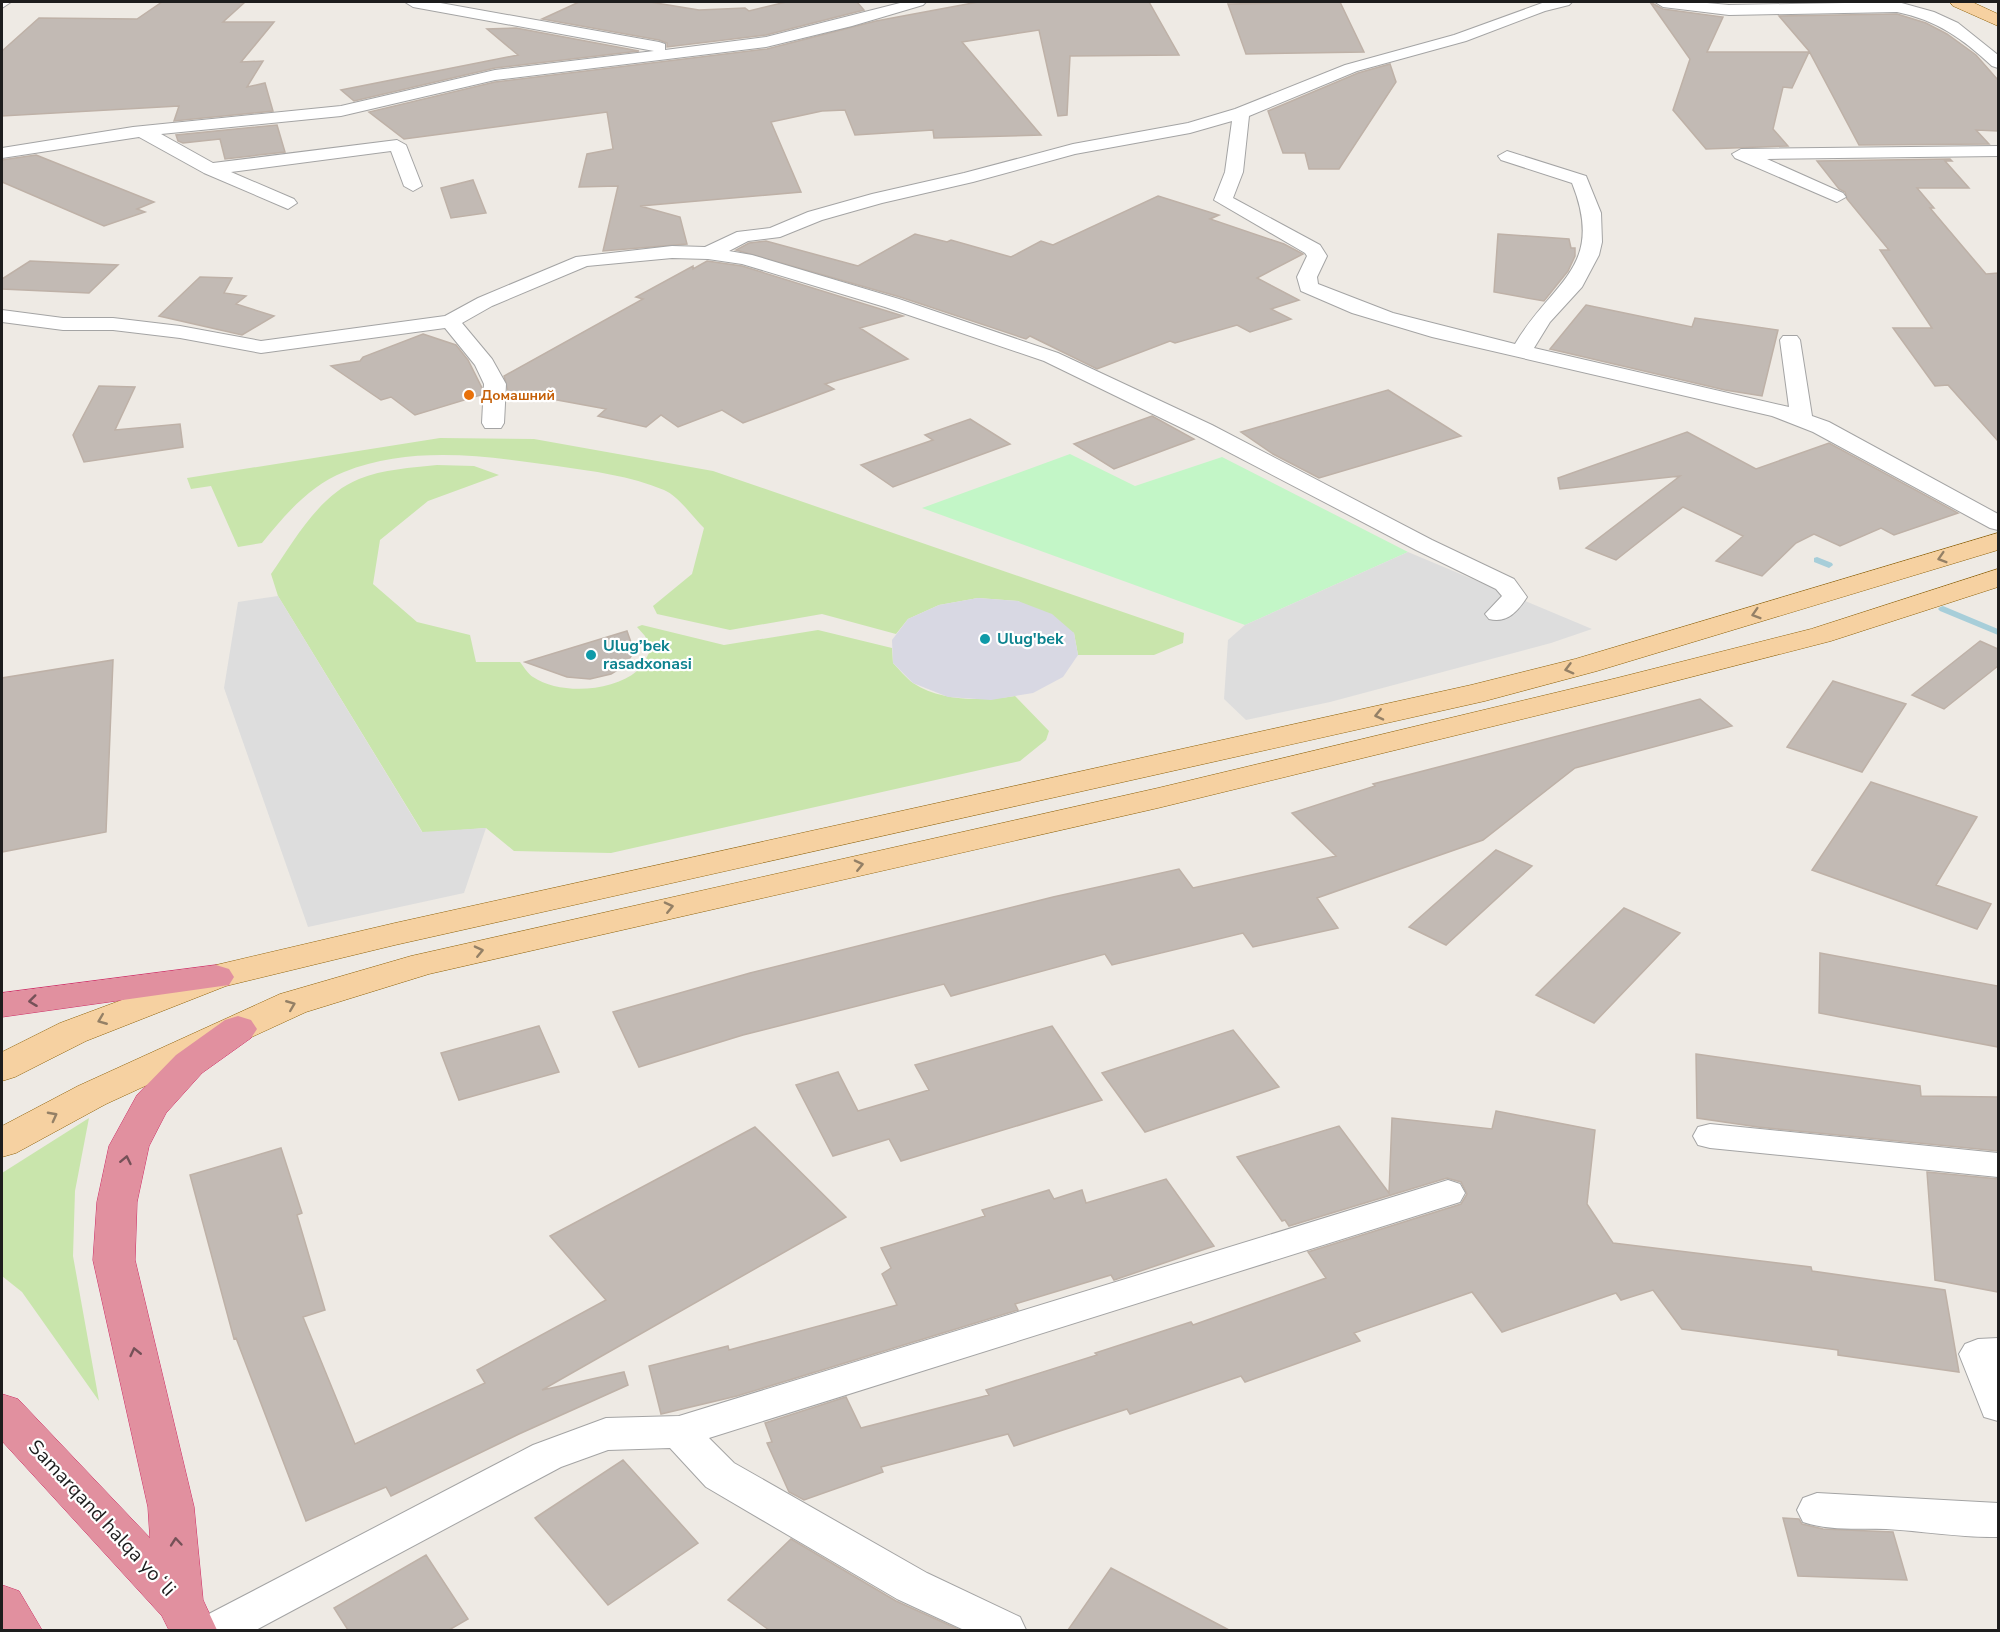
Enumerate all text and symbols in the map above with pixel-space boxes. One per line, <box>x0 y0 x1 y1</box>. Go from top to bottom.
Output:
place label: Домашний <box>481 386 555 405</box>
marker: Домашний <box>462 388 476 402</box>
one-way arrow <box>1938 551 1948 563</box>
one-way arrow <box>1751 607 1762 619</box>
place label: Ulug'bek <box>997 628 1064 650</box>
marker: Ulug'bek <box>978 632 992 646</box>
place label: Ulug’bek rasadxonasi <box>603 635 692 675</box>
marker: Ulug’bek rasadxonasi <box>584 648 598 662</box>
one-way arrow <box>1564 662 1574 675</box>
one-way arrow <box>1374 708 1384 721</box>
one-way arrow <box>854 859 864 872</box>
one-way arrow <box>664 901 674 914</box>
one-way arrow <box>474 945 484 958</box>
one-way arrow <box>28 994 37 1006</box>
one-way arrow <box>286 999 296 1012</box>
one-way arrow <box>97 1013 108 1025</box>
one-way arrow <box>47 1111 58 1123</box>
one-way arrow <box>119 1156 132 1166</box>
one-way arrow <box>129 1347 142 1357</box>
street label: Samarqand halqa yoʻli <box>22 1434 182 1602</box>
one-way arrow <box>170 1538 183 1547</box>

